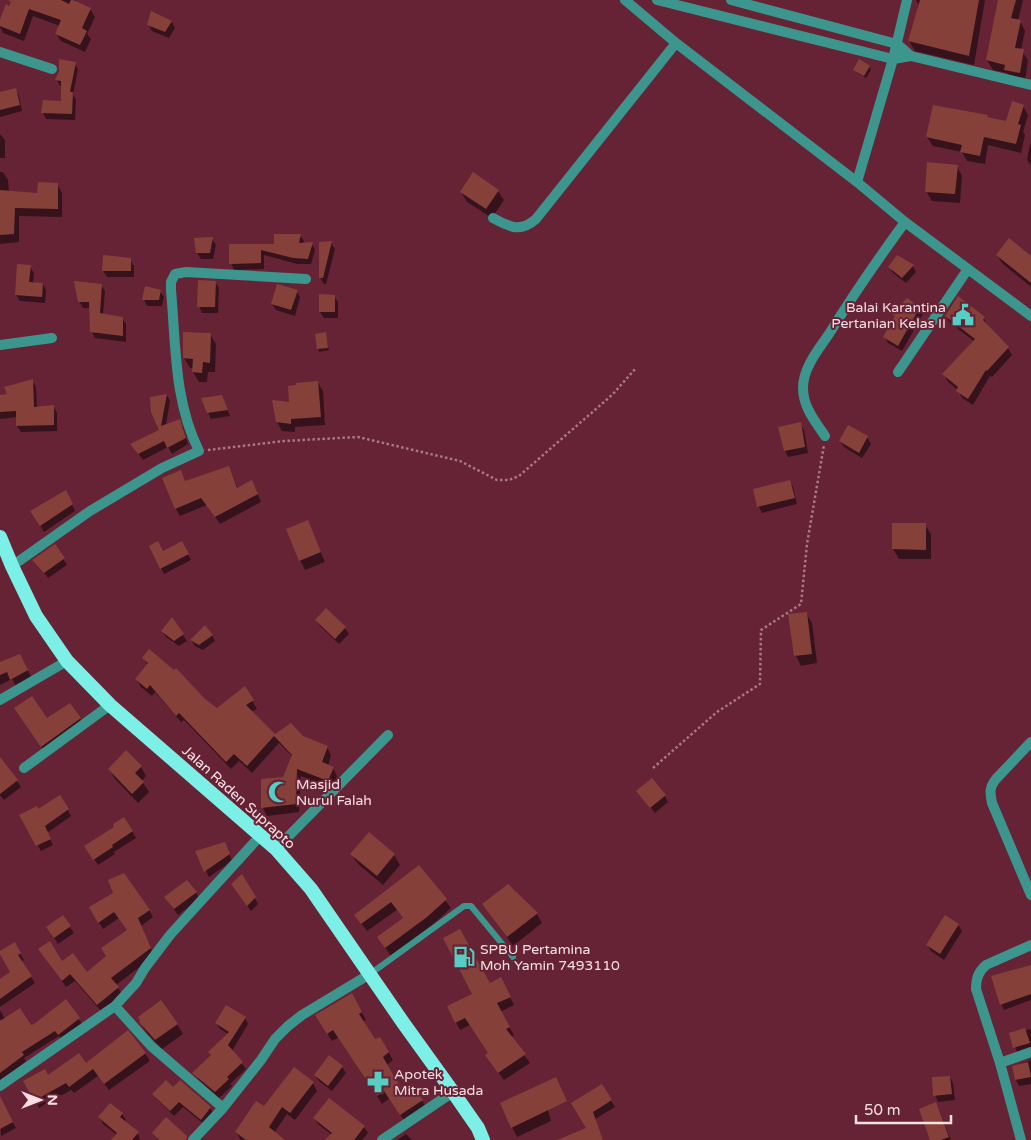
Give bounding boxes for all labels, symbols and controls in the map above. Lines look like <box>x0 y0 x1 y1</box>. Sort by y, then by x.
place label: Balai Karantina Pertanian Kelas II <box>831 299 946 332</box>
public building icon: Balai Karantina Pertanian Kelas II <box>950 302 976 328</box>
street label: Jalan Raden Suprapto <box>179 742 299 853</box>
place label: Masjid Nurul Falah <box>296 776 372 809</box>
mosque icon: Masjid Nurul Falah <box>266 779 292 805</box>
place label: SPBU Pertamina Moh Yamin 7493110 <box>480 941 620 974</box>
fuel station icon: SPBU Pertamina Moh Yamin 7493110 <box>451 944 477 970</box>
place label: Apotek Mitra Husada <box>394 1066 483 1099</box>
pharmacy icon: Apotek Mitra Husada <box>365 1069 391 1095</box>
north arrow <box>15 1075 65 1125</box>
scale bar <box>856 1092 951 1124</box>
text: N <box>44 1094 61 1106</box>
text: 50 m <box>864 1101 901 1119</box>

